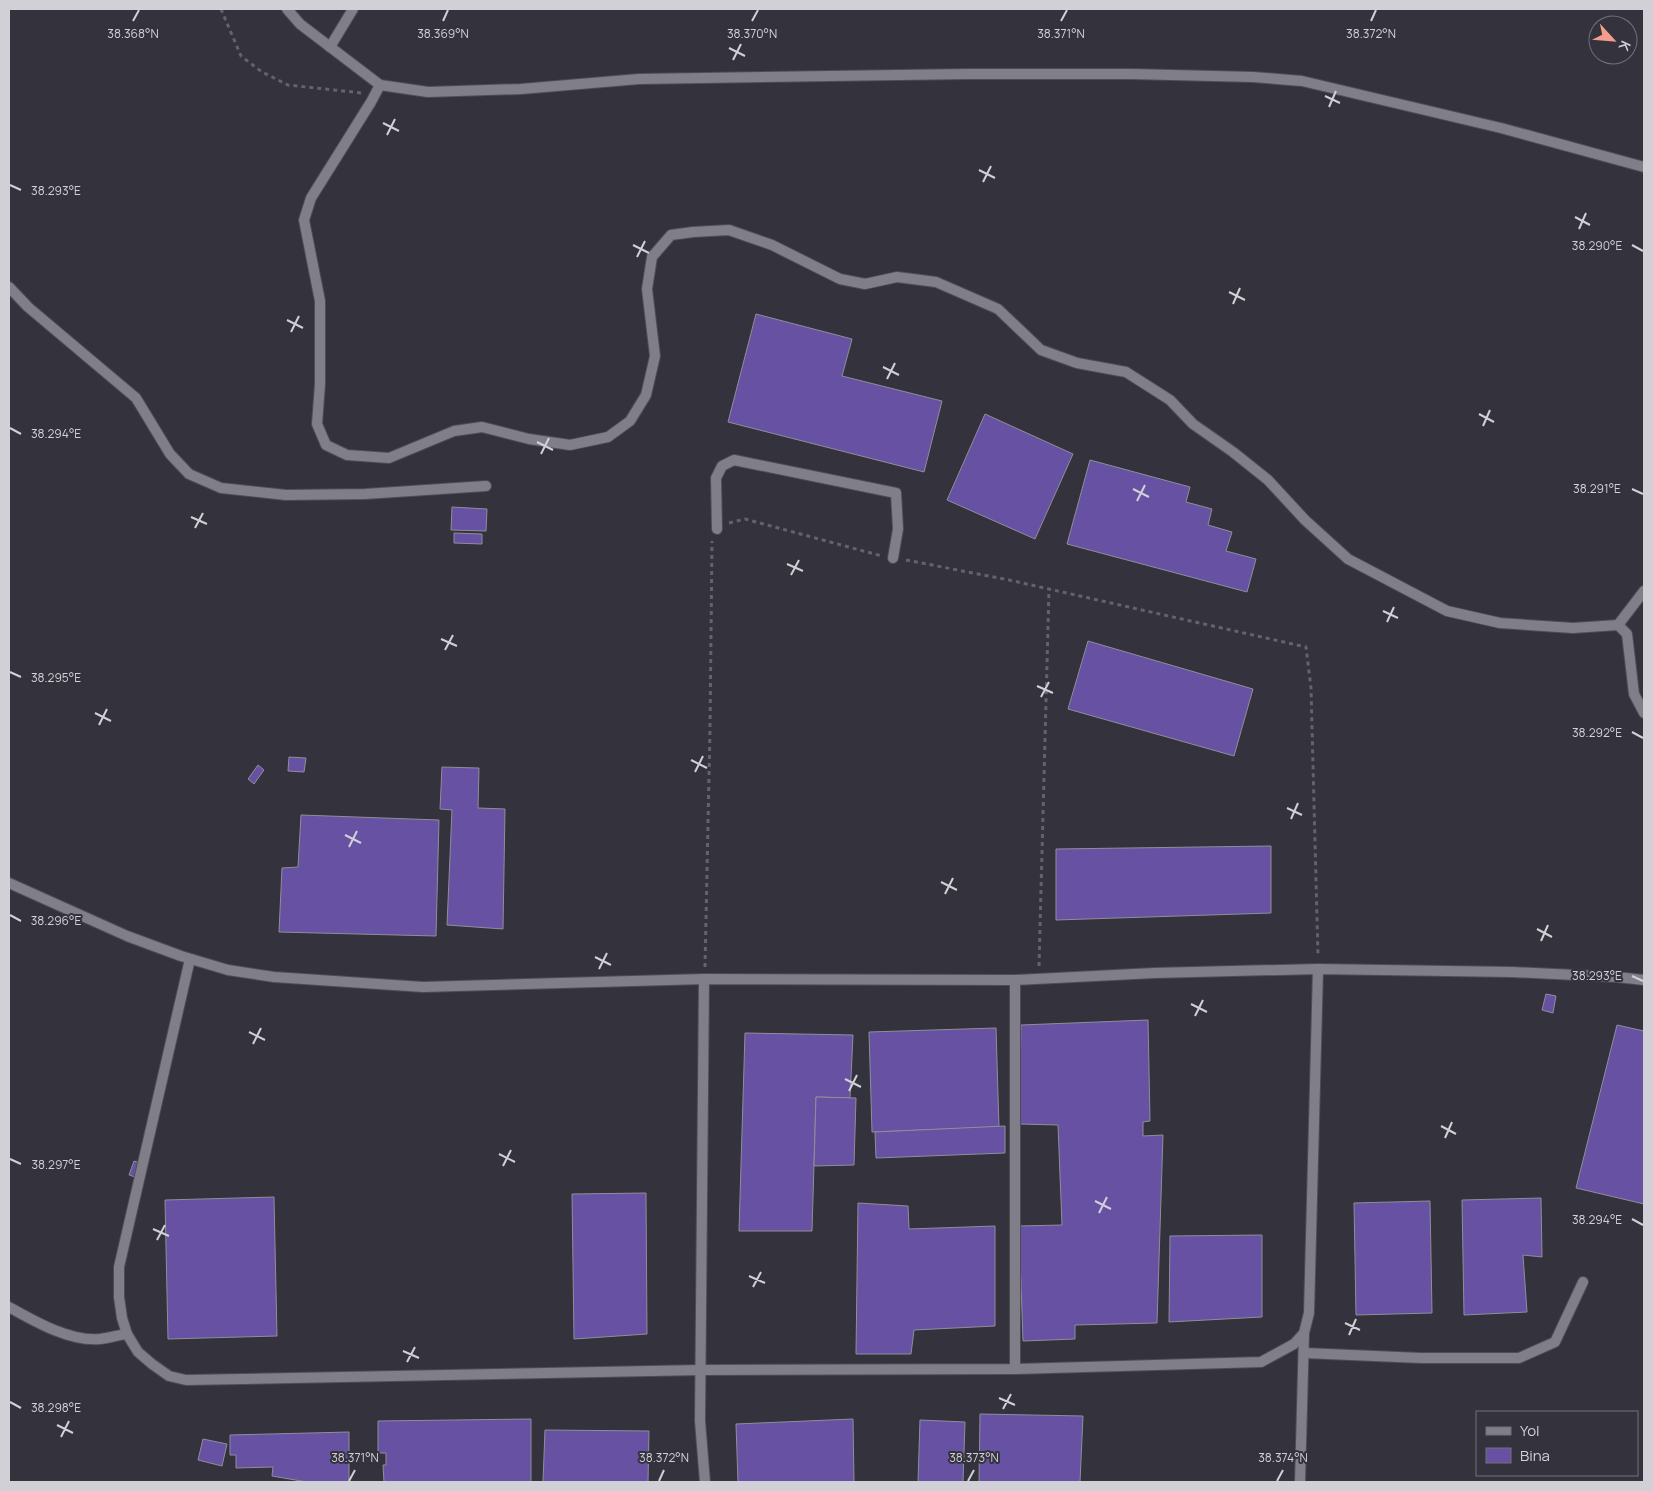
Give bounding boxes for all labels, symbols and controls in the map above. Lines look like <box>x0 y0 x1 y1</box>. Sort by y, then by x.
north arrow <box>1588 15 1638 65</box>
text: 38.368°N <box>107 25 159 42</box>
text: 38.369°N <box>417 25 469 42</box>
text: 38.370°N <box>727 25 777 42</box>
text: 38.371°N <box>1037 25 1085 42</box>
text: 38.372°N <box>1346 25 1396 42</box>
text: K <box>1614 38 1636 55</box>
text: 38.293°E <box>31 182 81 199</box>
text: 38.290°E <box>1572 237 1622 254</box>
text: 38.294°E <box>31 425 81 442</box>
text: 38.291°E <box>1573 480 1621 497</box>
text: 38.295°E <box>31 669 81 686</box>
text: 38.292°E <box>1572 724 1622 741</box>
text: 38.296°E <box>31 912 81 929</box>
text: 38.293°E <box>1572 967 1622 984</box>
text: 38.297°E <box>31 1156 81 1173</box>
text: 38.294°E <box>1572 1211 1622 1228</box>
text: 38.298°E <box>31 1399 81 1416</box>
legend <box>1476 1411 1638 1476</box>
text: Yol <box>1520 1420 1540 1441</box>
text: Bina <box>1520 1445 1550 1466</box>
text: 38.371°N <box>331 1449 379 1466</box>
text: 38.372°N <box>639 1449 689 1466</box>
text: 38.373°N <box>949 1449 999 1466</box>
text: 38.374°N <box>1258 1449 1308 1466</box>

